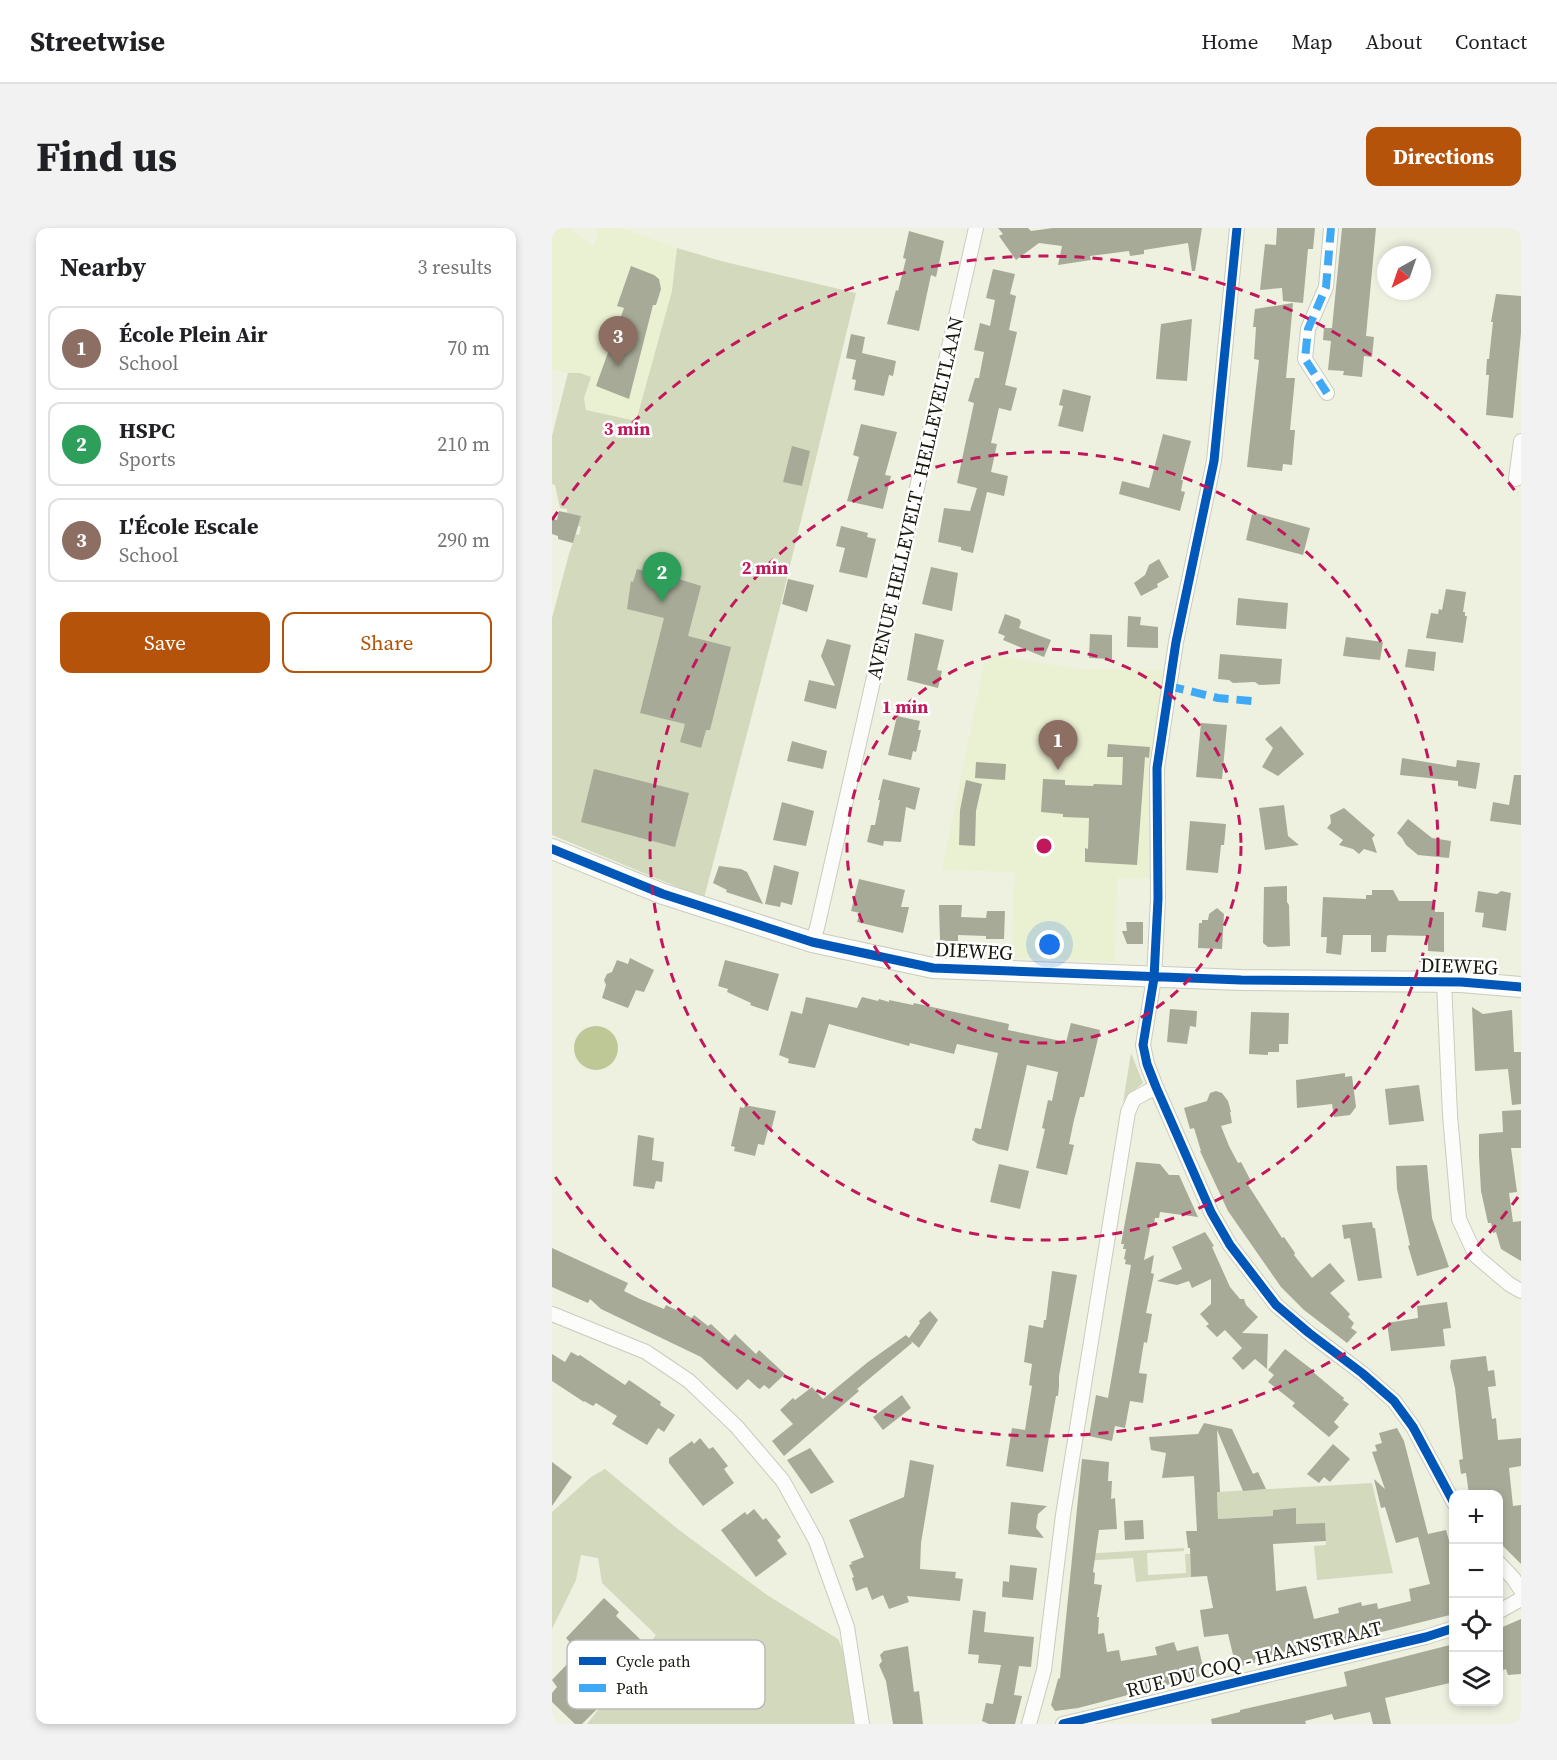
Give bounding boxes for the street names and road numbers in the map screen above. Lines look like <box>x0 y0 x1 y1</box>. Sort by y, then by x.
street label: AVENUE HELLEVELT - HELLEVELTLAAN <box>860 314 970 682</box>
street label: DIEWEG <box>934 935 1014 967</box>
street label: DIEWEG <box>1420 951 1499 981</box>
street label: RUE DU COQ - HAANSTRAAT <box>1123 1614 1385 1704</box>

